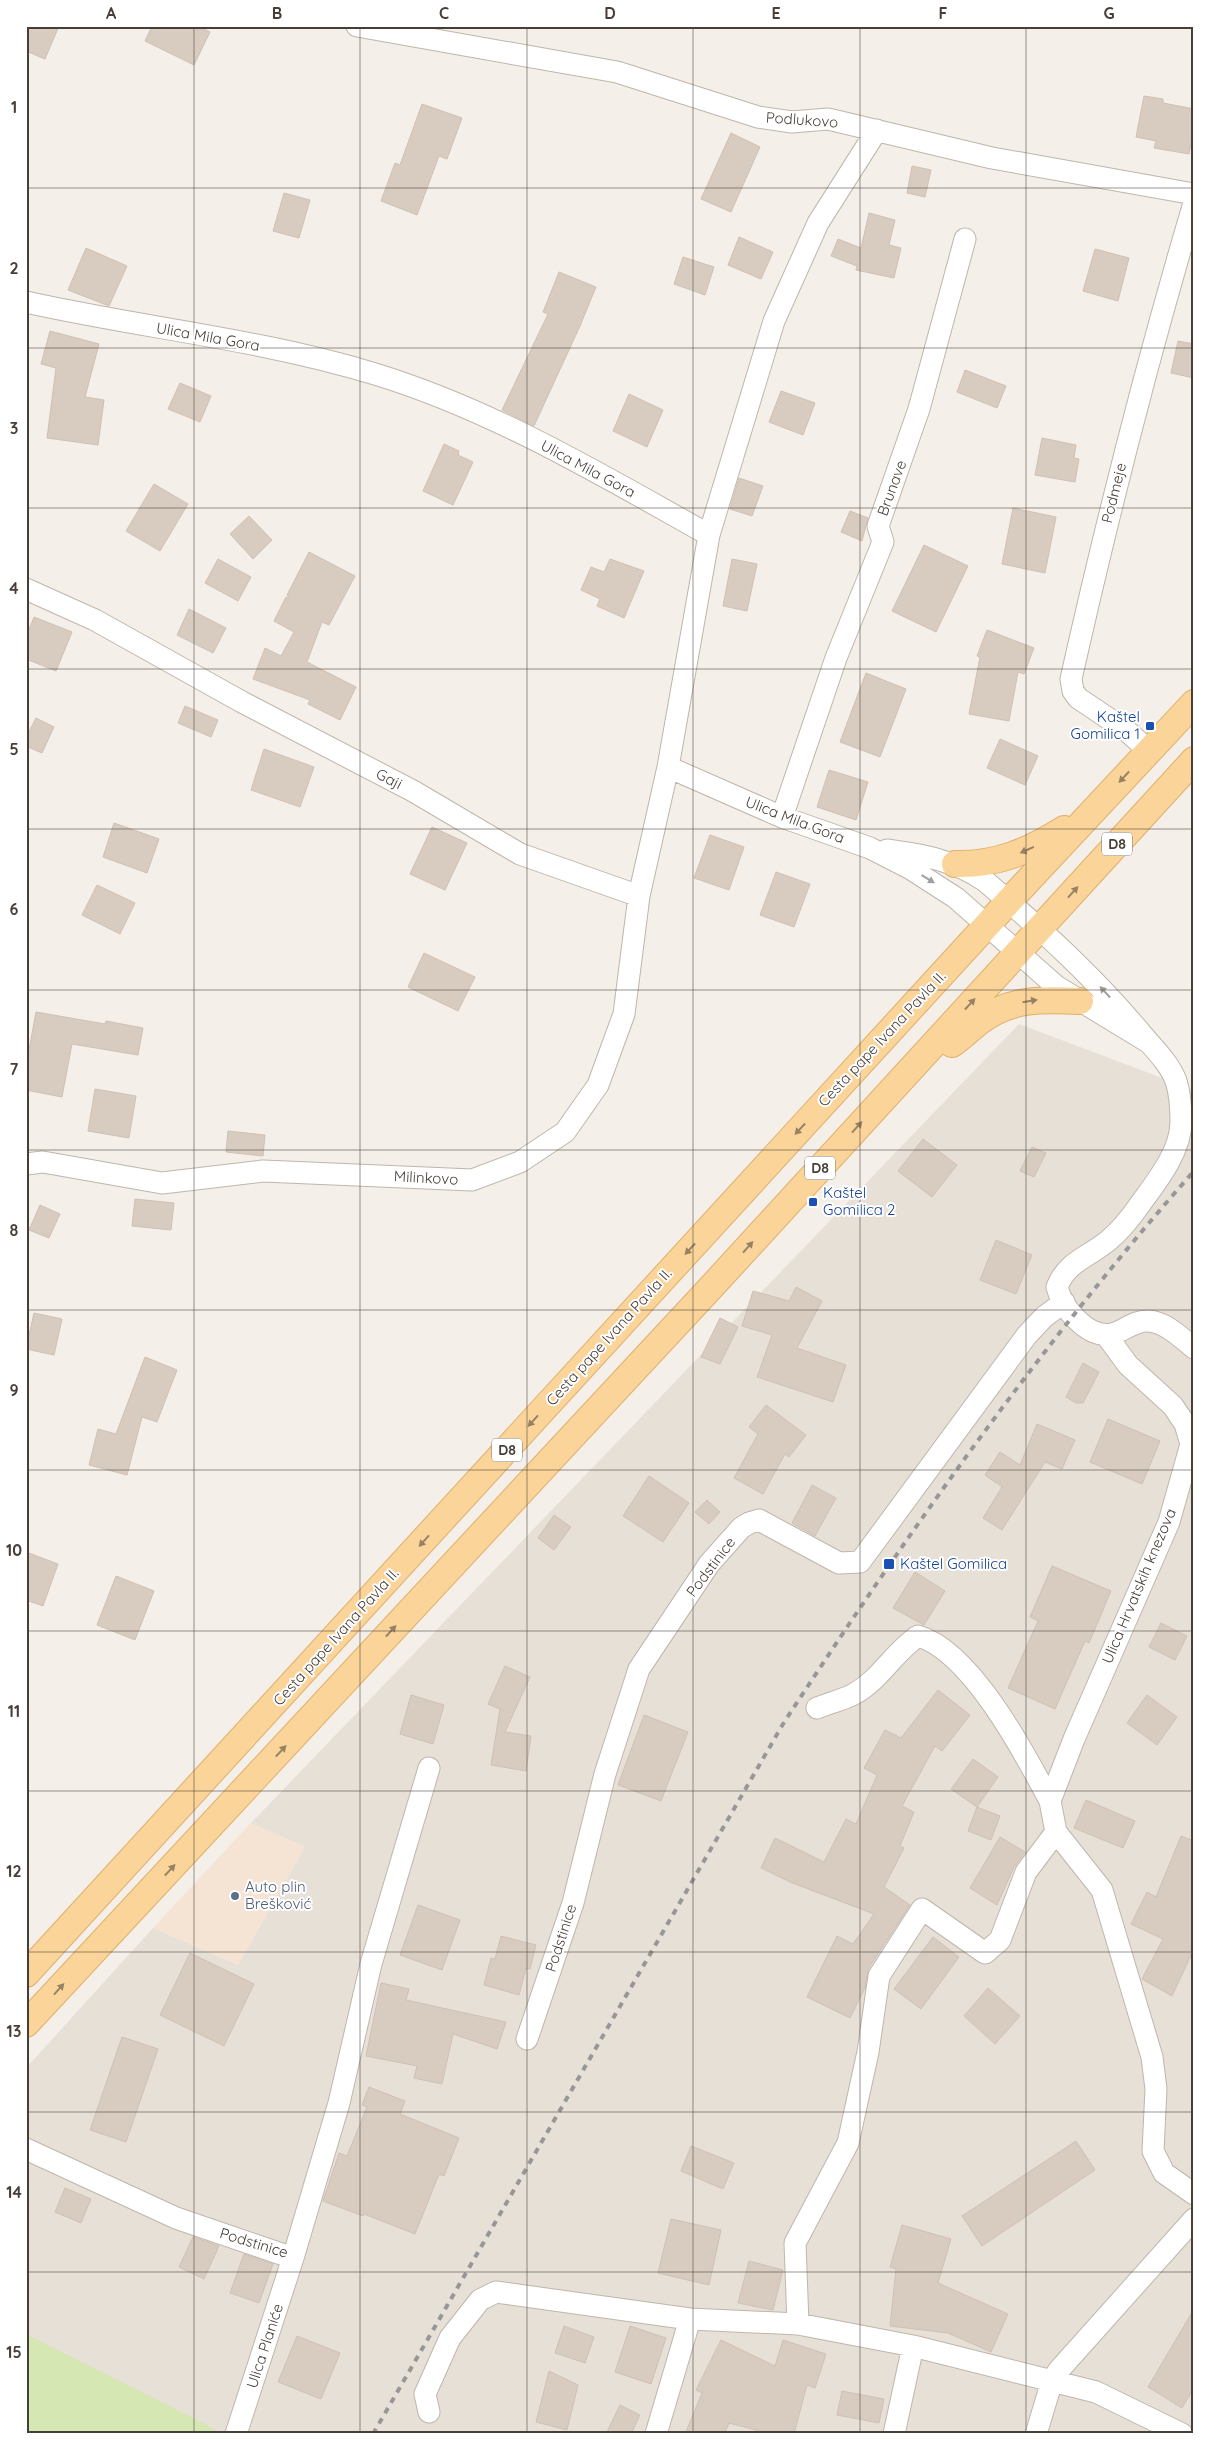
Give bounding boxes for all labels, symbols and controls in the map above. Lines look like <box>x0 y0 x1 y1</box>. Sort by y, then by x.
text: A <box>106 3 117 23</box>
text: B <box>272 3 282 23</box>
text: C <box>439 3 449 23</box>
text: D <box>604 3 616 23</box>
text: E <box>771 3 781 23</box>
text: F <box>939 3 948 23</box>
text: G <box>1103 3 1115 23</box>
text: 1 <box>11 97 17 117</box>
street label: Podlukovo <box>765 107 839 132</box>
text: 2 <box>9 258 19 278</box>
street label: Ulica Mila Gora <box>155 318 261 355</box>
text: 3 <box>10 418 18 438</box>
street label: Ulica Mila Gora <box>538 436 639 502</box>
street label: Brunave <box>873 457 910 518</box>
street label: Podmeje <box>1097 461 1130 525</box>
text: 4 <box>9 578 19 598</box>
place label: Kaštel Gomilica 1 <box>1070 707 1140 743</box>
marker: Kaštel Gomilica 1 <box>1144 720 1156 732</box>
text: 5 <box>9 739 19 759</box>
street label: Gaji <box>373 764 406 793</box>
one-way arrow <box>1118 770 1130 782</box>
street label: Ulica Mila Gora <box>743 792 847 847</box>
road number: D8 <box>1102 832 1132 856</box>
one-way arrow <box>1020 846 1034 854</box>
one-way arrow <box>922 875 935 884</box>
one-way arrow <box>1067 887 1079 899</box>
text: 6 <box>10 899 19 919</box>
street label: Cesta pape Ivana Pavla II. <box>814 967 949 1110</box>
one-way arrow <box>1099 986 1111 998</box>
one-way arrow <box>1022 997 1038 1005</box>
one-way arrow <box>964 999 976 1011</box>
text: 7 <box>10 1059 19 1079</box>
one-way arrow <box>794 1122 806 1134</box>
one-way arrow <box>851 1122 863 1134</box>
road number: D8 <box>805 1156 835 1180</box>
street label: Milinkovo <box>393 1166 459 1189</box>
place label: Kaštel Gomilica 2 <box>823 1183 895 1219</box>
marker: Kaštel Gomilica 2 <box>807 1196 819 1208</box>
text: 8 <box>10 1220 19 1240</box>
one-way arrow <box>684 1242 696 1254</box>
one-way arrow <box>742 1242 754 1254</box>
street label: Cesta pape Ivana Pavla II. <box>542 1264 675 1409</box>
text: 9 <box>9 1380 19 1400</box>
one-way arrow <box>527 1414 539 1426</box>
road number: D8 <box>492 1438 522 1462</box>
street label: Ulica Hrvatskih knezova <box>1097 1505 1180 1666</box>
street label: Podstinice <box>682 1533 739 1601</box>
one-way arrow <box>418 1534 430 1546</box>
text: 10 <box>6 1540 22 1560</box>
place label: Kaštel Gomilica <box>900 1554 1007 1573</box>
marker: Kaštel Gomilica <box>882 1557 896 1571</box>
street label: Cesta pape Ivana Pavla II. <box>269 1564 402 1709</box>
one-way arrow <box>385 1626 397 1638</box>
text: 11 <box>8 1701 20 1721</box>
one-way arrow <box>275 1745 287 1757</box>
text: 12 <box>6 1861 22 1881</box>
one-way arrow <box>164 1864 176 1876</box>
place label: Auto plin Brešković <box>245 1877 312 1913</box>
marker: Auto plin Brešković <box>229 1890 241 1902</box>
street label: Podstinice <box>541 1901 580 1974</box>
one-way arrow <box>53 1983 65 1995</box>
text: 13 <box>7 2021 21 2041</box>
text: 14 <box>6 2182 22 2202</box>
street label: Podstinice <box>218 2223 291 2262</box>
street label: Ulica Planiće <box>242 2301 287 2391</box>
text: 15 <box>6 2342 22 2362</box>

